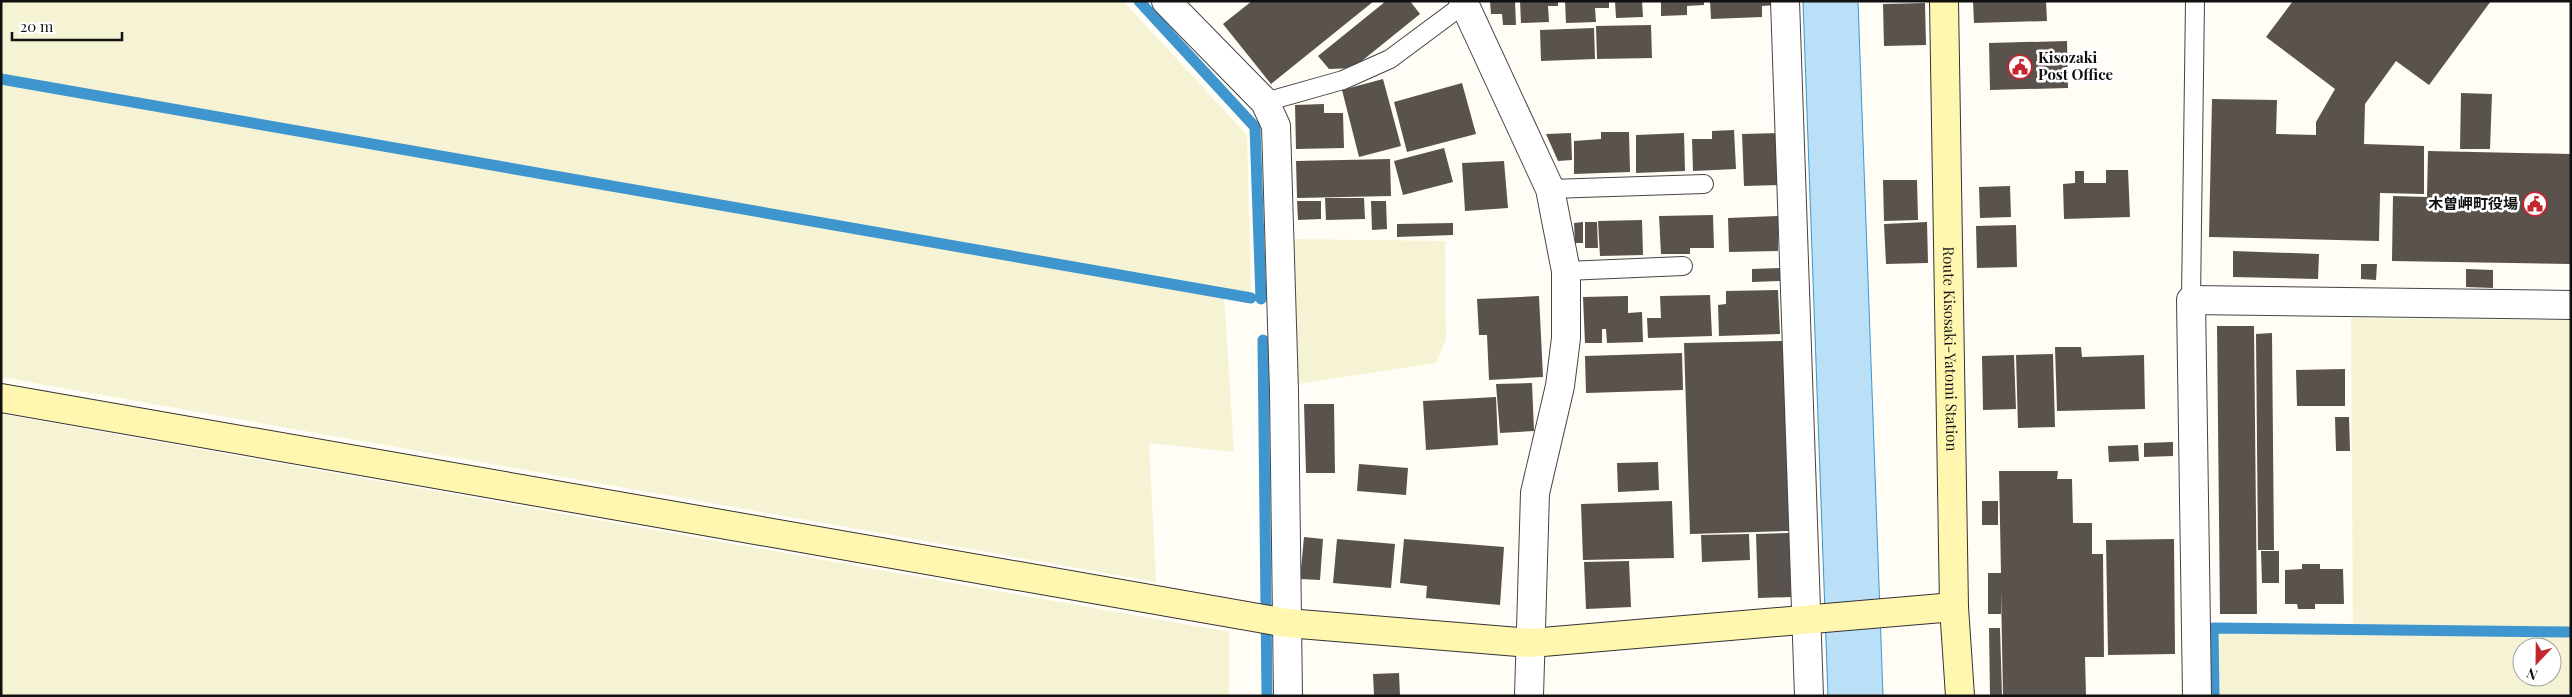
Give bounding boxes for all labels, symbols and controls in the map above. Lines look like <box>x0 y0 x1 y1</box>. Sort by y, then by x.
scale bar <box>12 10 122 42</box>
text: 20 m <box>20 16 54 36</box>
place label: Kisozaki Post Office <box>2038 47 2114 84</box>
public building icon: Kisozaki Post Office <box>2007 54 2033 80</box>
public building icon: 木曽岬町役場 <box>2522 191 2548 217</box>
place label: 木曽岬町役場 <box>2428 193 2518 213</box>
street label: Route Kisosaki-Yatomi Station <box>1939 246 1962 452</box>
north arrow <box>2512 637 2562 687</box>
text: N <box>2524 664 2540 685</box>

